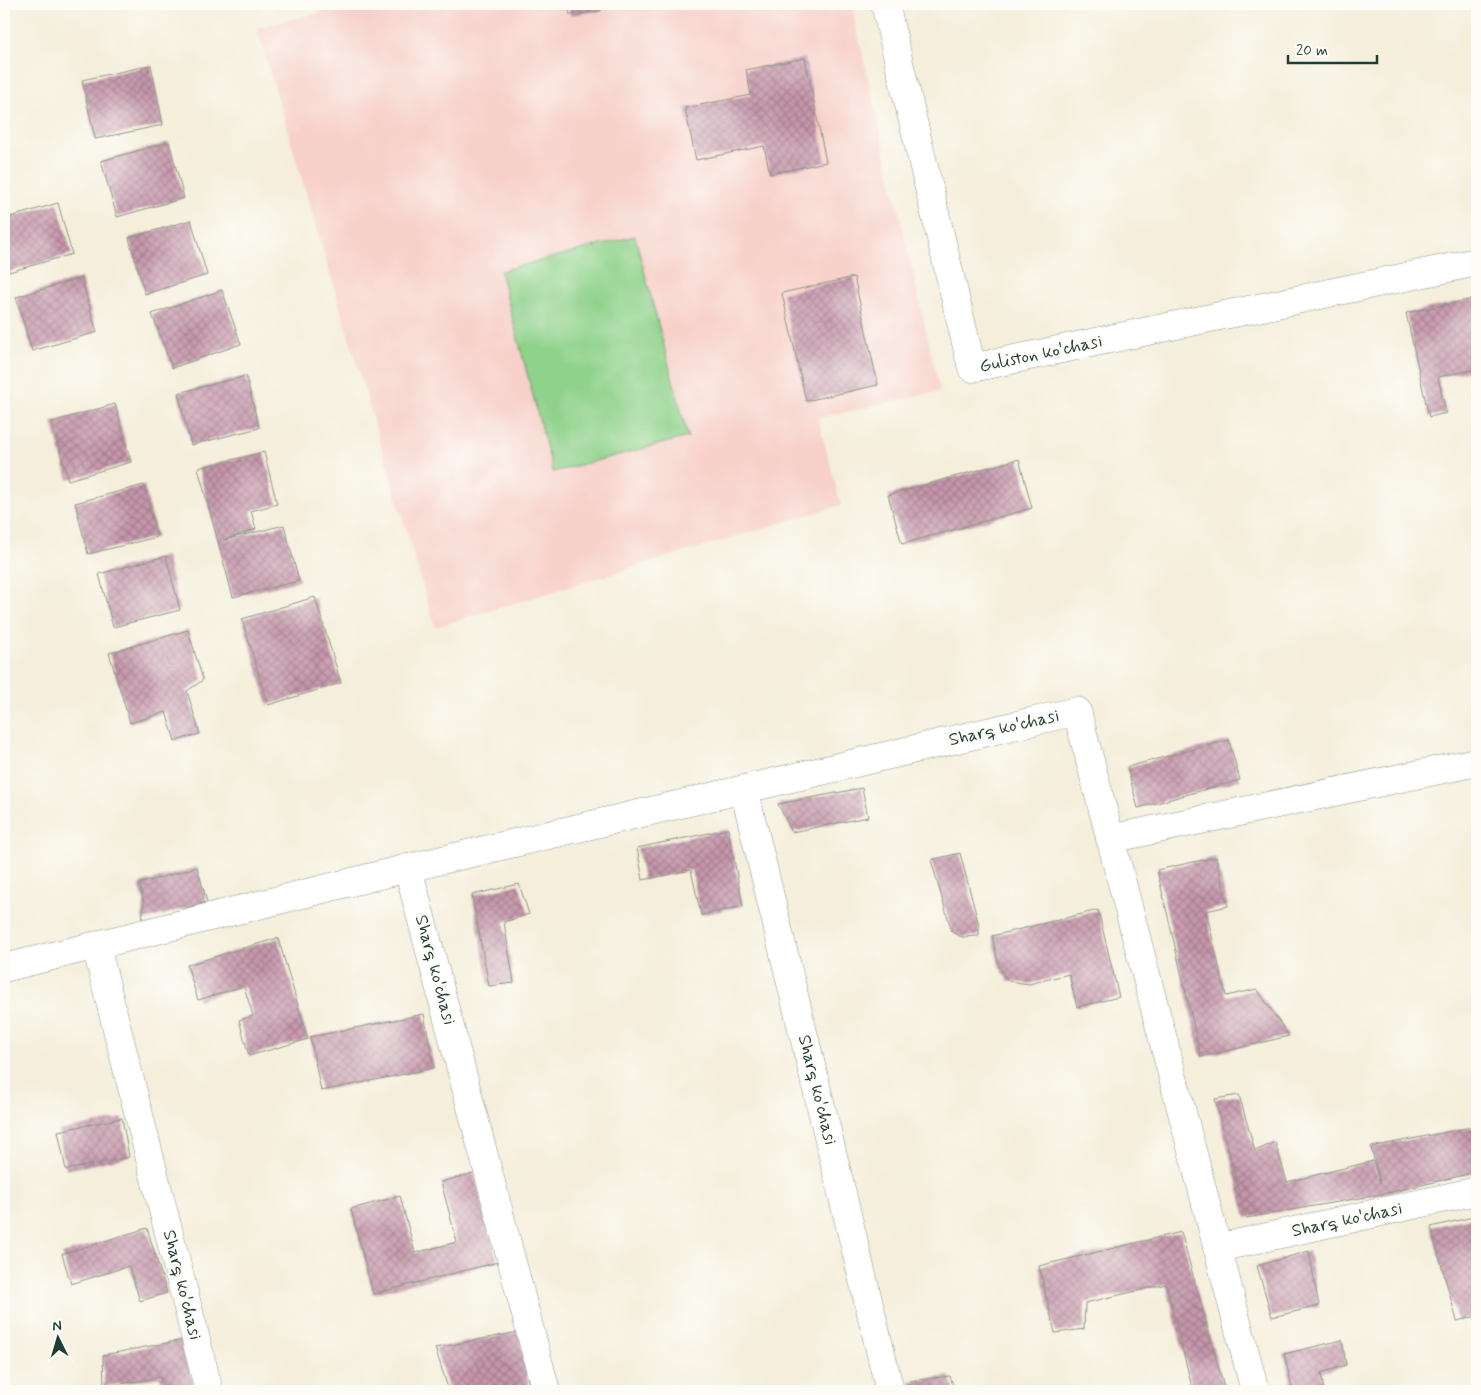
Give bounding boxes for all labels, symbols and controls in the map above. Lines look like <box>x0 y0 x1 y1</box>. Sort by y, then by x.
scale bar <box>1288 32 1377 64</box>
text: 20 m <box>1296 41 1328 61</box>
street label: Guliston ko'chasi <box>977 329 1105 379</box>
street label: Sharq ko'chasi <box>946 704 1062 752</box>
street label: Sharq ko'chasi <box>409 912 461 1028</box>
street label: Sharq ko'chasi <box>792 1032 842 1148</box>
street label: Sharq ko'chasi <box>1289 1197 1405 1243</box>
street label: Sharq ko'chasi <box>157 1227 207 1343</box>
north arrow <box>32 1312 82 1362</box>
text: N <box>52 1317 62 1335</box>

